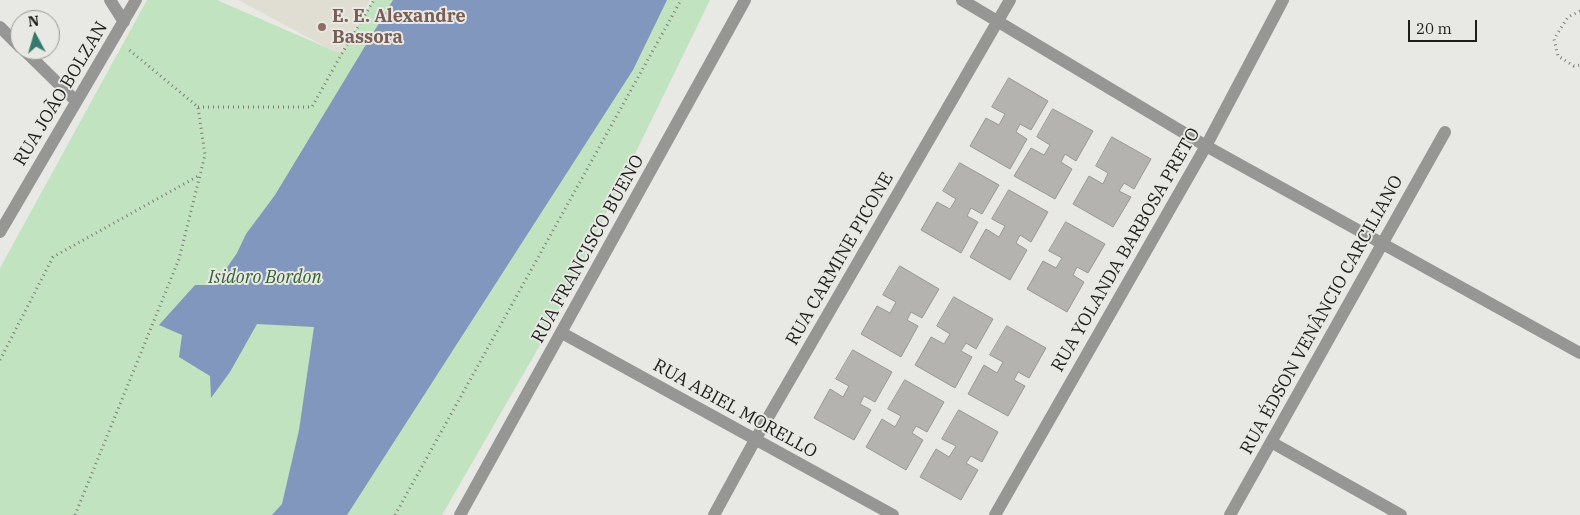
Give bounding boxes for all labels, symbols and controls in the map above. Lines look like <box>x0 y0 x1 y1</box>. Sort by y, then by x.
place label: E. E. Alexandre Bassora <box>332 6 466 48</box>
north arrow <box>10 10 60 60</box>
scale bar <box>1410 10 1479 42</box>
street label: RUA JOÃO BOLZAN <box>9 18 113 170</box>
text: 20 m <box>1416 19 1452 38</box>
marker: E. E. Alexandre Bassora <box>316 21 328 33</box>
street label: RUA YOLANDA BARBOSA PRETO <box>1047 124 1205 376</box>
street label: RUA FRANCISCO BUENO <box>527 151 649 347</box>
street label: RUA CARMINE PICONE <box>782 169 898 349</box>
street label: RUA ÉDSON VENÂNCIO CARCILIANO <box>1236 172 1408 458</box>
park label: Isidoro Bordon <box>208 267 322 289</box>
street label: RUA ABIEL MORELLO <box>649 355 821 463</box>

